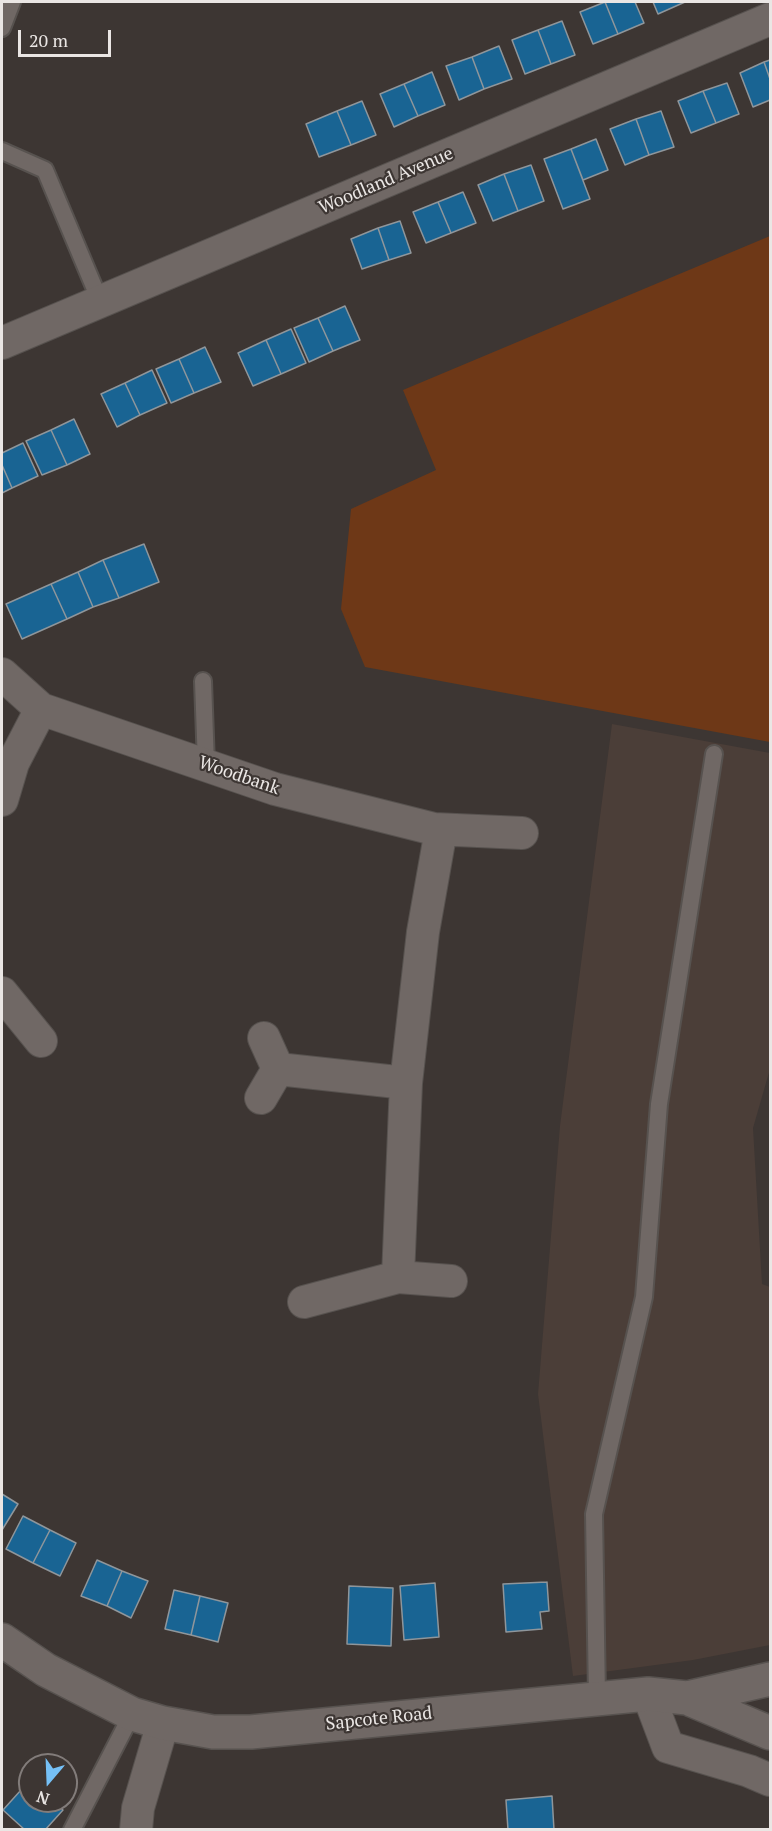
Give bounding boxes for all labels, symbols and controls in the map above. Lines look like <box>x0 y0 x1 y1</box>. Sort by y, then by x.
scale bar <box>21 18 114 56</box>
text: 20 m <box>29 28 68 52</box>
street label: Woodland Avenue <box>315 143 457 219</box>
street label: Woodbank <box>196 752 282 800</box>
street label: Sapcote Road <box>325 1703 433 1735</box>
north arrow <box>18 1753 78 1813</box>
text: N <box>33 1786 52 1811</box>

